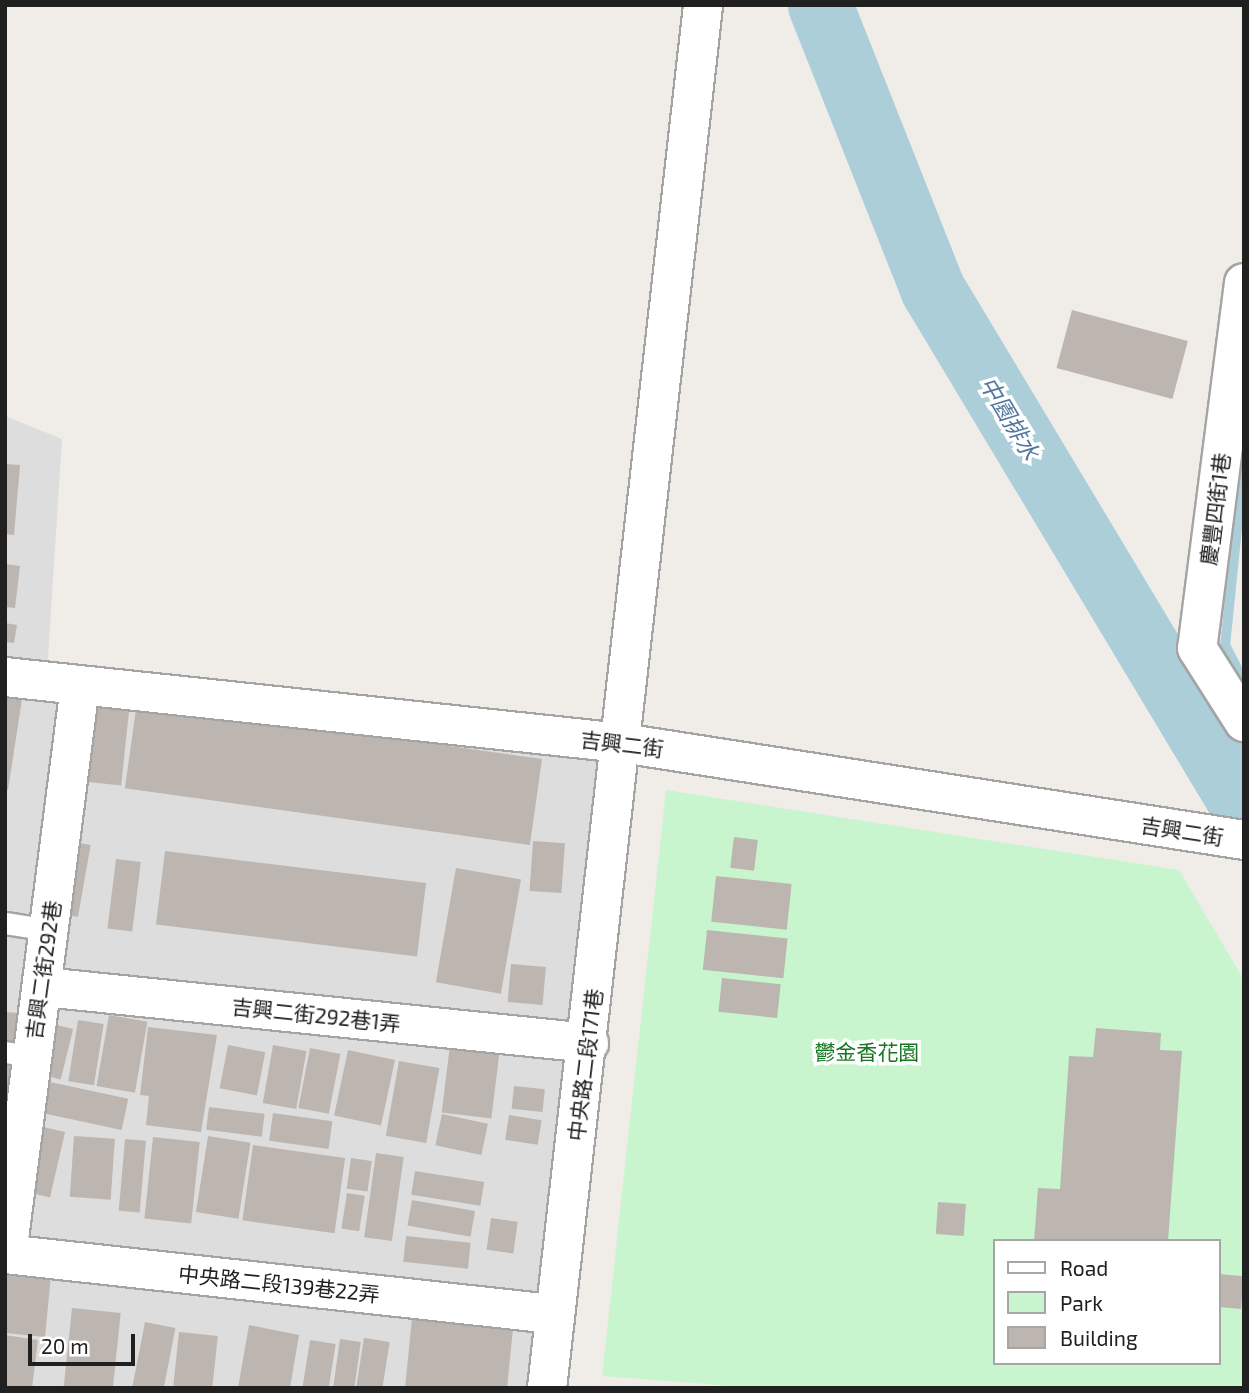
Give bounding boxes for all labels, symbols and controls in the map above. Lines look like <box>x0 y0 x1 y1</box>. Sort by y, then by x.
water label: 中園排水 <box>974 371 1046 465</box>
street label: 慶豐四街1巷 <box>1196 451 1234 567</box>
street label: 吉興二街 <box>579 726 665 762</box>
street label: 吉興二街 <box>1139 812 1225 850</box>
street label: 吉興二街292巷 <box>21 899 65 1041</box>
street label: 中央路二段171巷 <box>563 987 607 1143</box>
street label: 吉興二街292巷1弄 <box>230 994 402 1036</box>
park label: 鬱金香花園 <box>815 1039 919 1065</box>
legend <box>993 1239 1221 1365</box>
text: Road <box>1060 1255 1108 1280</box>
street label: 中央路二段139巷22弄 <box>177 1261 381 1307</box>
text: Park <box>1060 1290 1103 1315</box>
scale bar <box>32 1320 138 1364</box>
text: Building <box>1060 1325 1138 1350</box>
text: 20 m <box>41 1333 89 1358</box>

